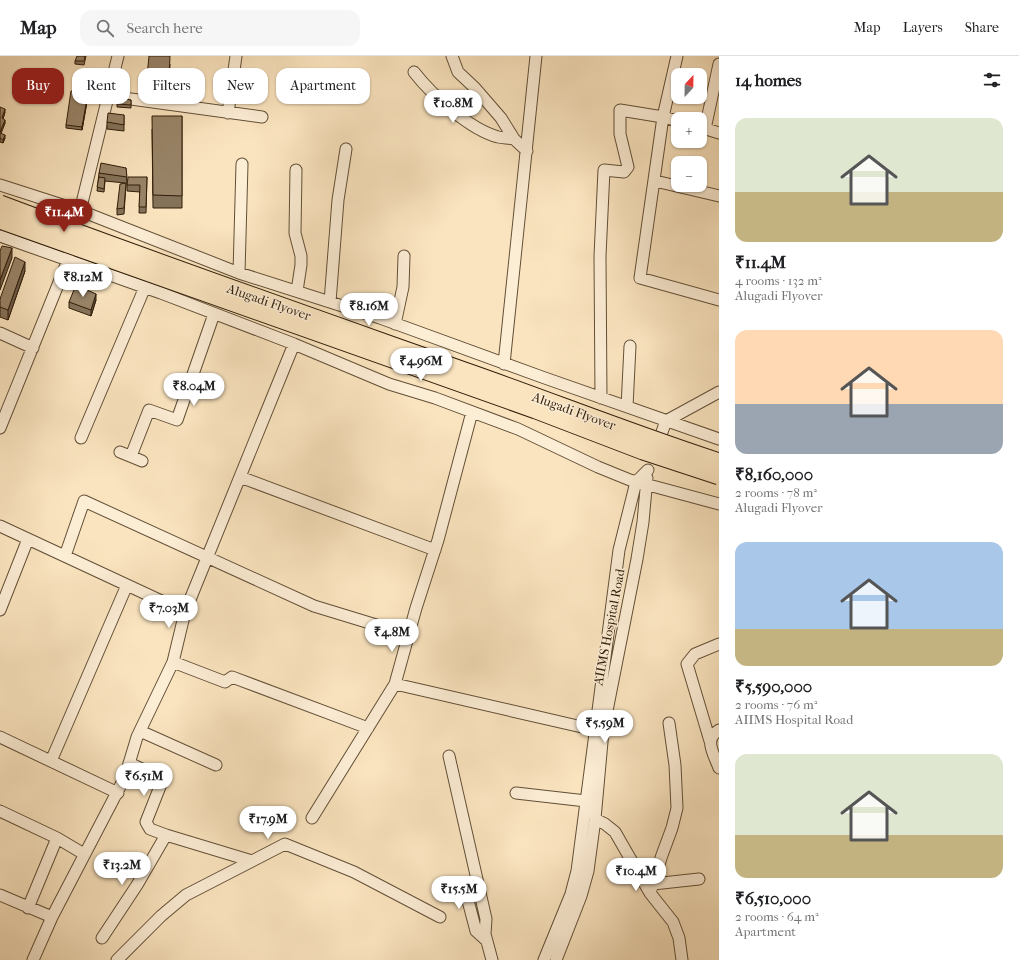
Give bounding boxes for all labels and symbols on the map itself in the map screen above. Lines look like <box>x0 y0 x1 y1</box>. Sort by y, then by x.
north arrow <box>671 68 707 104</box>
pin: ₹10.8M <box>420 90 486 124</box>
pin: ₹11.4M <box>31 199 97 233</box>
pin: ₹8.12M <box>50 264 116 298</box>
street label: Alugadi Flyover <box>224 280 313 324</box>
pin: ₹8.16M <box>336 293 402 327</box>
pin: ₹4.96M <box>388 348 454 382</box>
pin: ₹8.04M <box>161 373 227 407</box>
street label: Alugadi Flyover <box>529 389 618 433</box>
street label: AIIMS Hospital Road <box>590 567 628 687</box>
pin: ₹7.03M <box>136 595 202 629</box>
pin: ₹4.8M <box>364 619 420 653</box>
pin: ₹5.59M <box>572 710 638 744</box>
pin: ₹6.51M <box>111 763 177 797</box>
pin: ₹17.9M <box>235 806 301 840</box>
pin: ₹13.2M <box>89 852 155 886</box>
pin: ₹10.4M <box>603 858 669 892</box>
pin: ₹15.5M <box>426 876 492 910</box>

